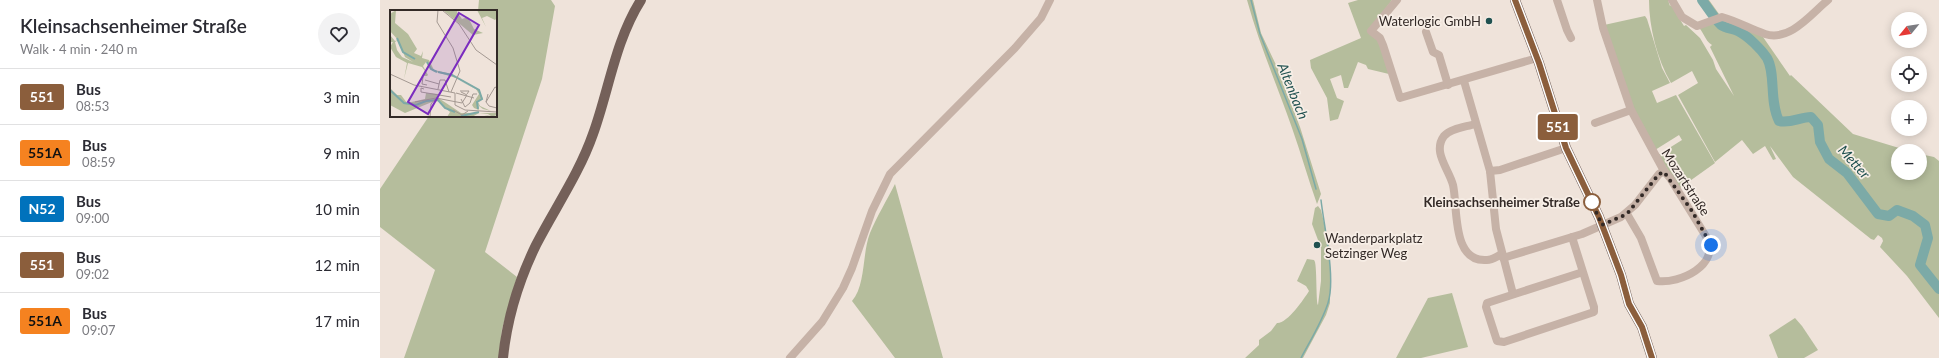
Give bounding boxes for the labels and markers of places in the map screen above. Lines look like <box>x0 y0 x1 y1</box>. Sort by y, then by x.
place label: Waterlogic GmbH <box>1379 13 1481 29</box>
marker: Waterlogic GmbH <box>1484 16 1494 26</box>
marker: Kleinsachsenheimer Straße <box>1583 193 1601 211</box>
place label: Kleinsachsenheimer Straße <box>1423 194 1580 210</box>
place label: Wanderparkplatz Setzinger Weg <box>1325 230 1423 261</box>
marker: Wanderparkplatz Setzinger Weg <box>1312 240 1322 250</box>

